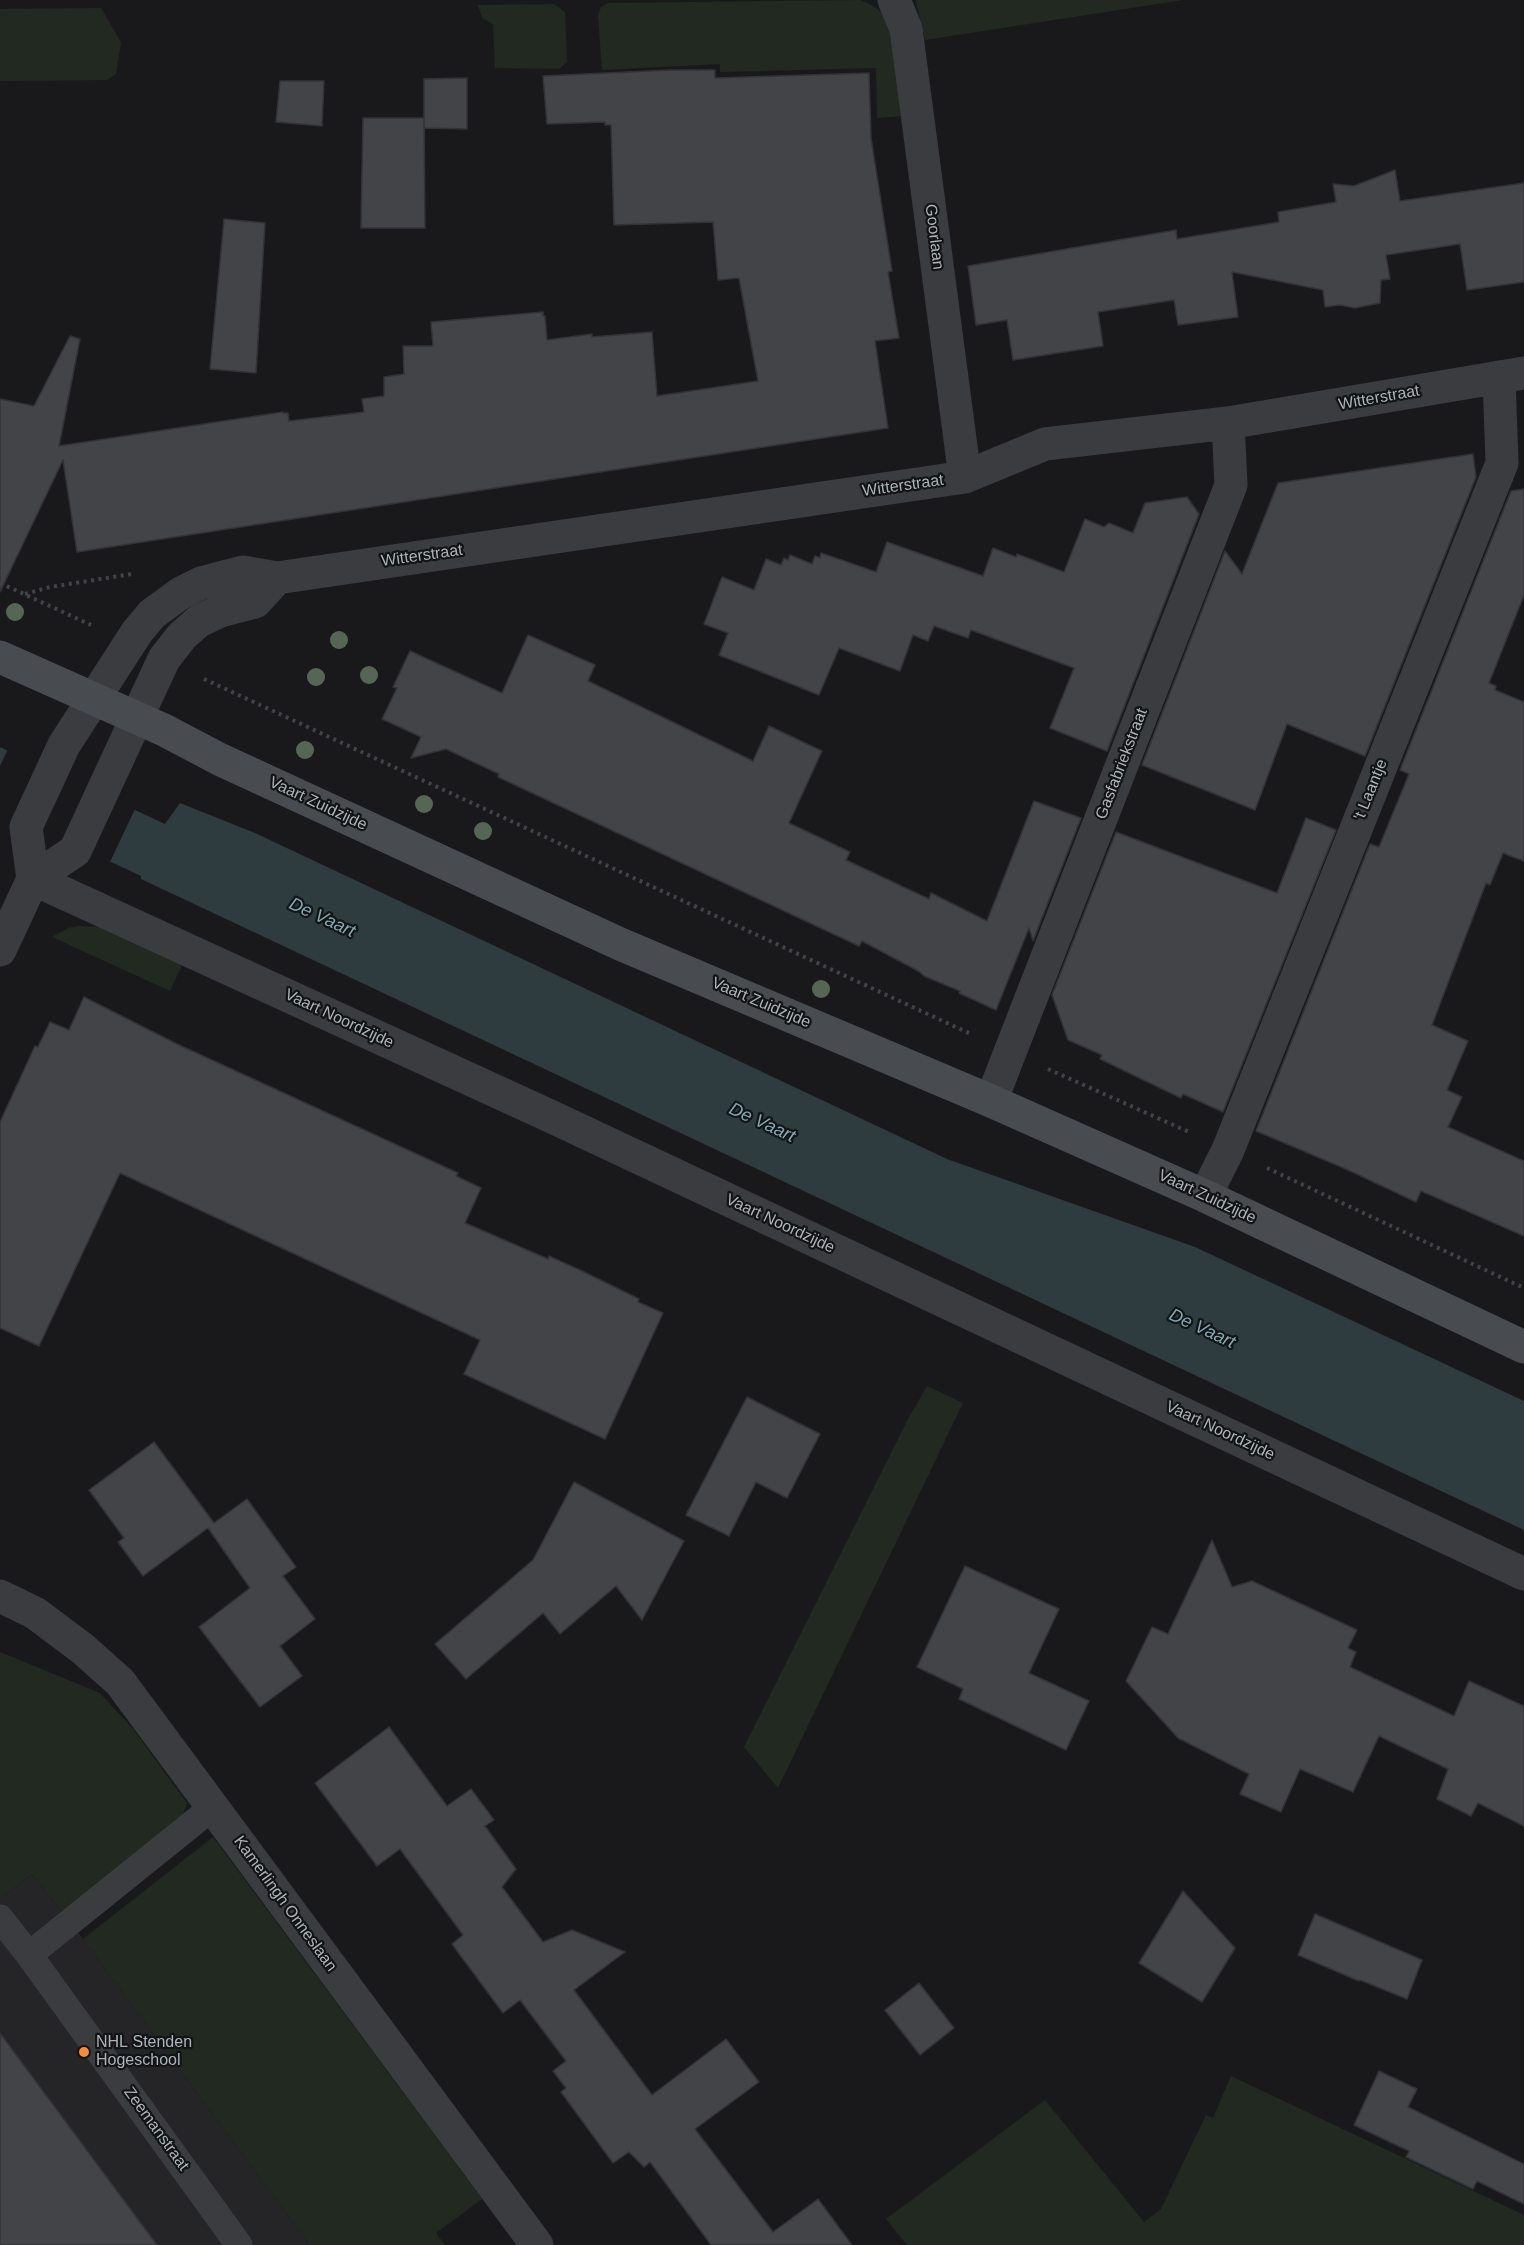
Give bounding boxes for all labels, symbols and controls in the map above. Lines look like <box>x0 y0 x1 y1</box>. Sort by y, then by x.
street label: Goorlaan <box>920 203 948 271</box>
street label: Witterstraat <box>1337 381 1421 415</box>
street label: Witterstraat <box>861 471 945 501</box>
street label: Witterstraat <box>380 541 464 571</box>
street label: Gasfabriekstraat <box>1092 706 1152 822</box>
street label: 't Laantje <box>1350 757 1392 823</box>
street label: Vaart Zuidzijde <box>266 773 370 835</box>
water label: De Vaart <box>286 893 358 943</box>
street label: Vaart Zuidzijde <box>709 974 813 1032</box>
street label: Vaart Noordzijde <box>281 985 397 1053</box>
water label: De Vaart <box>726 1098 798 1148</box>
street label: Vaart Zuidzijde <box>1155 1166 1259 1228</box>
street label: Vaart Noordzijde <box>722 1190 838 1258</box>
water label: De Vaart <box>1166 1304 1238 1354</box>
street label: Vaart Noordzijde <box>1162 1397 1278 1465</box>
street label: Kamerlingh Onneslaan <box>229 1833 341 1975</box>
place label: NHL Stenden Hogeschool <box>96 2033 192 2071</box>
marker: NHL Stenden Hogeschool <box>77 2045 91 2059</box>
street label: Zeemanstraat <box>119 2083 193 2175</box>

